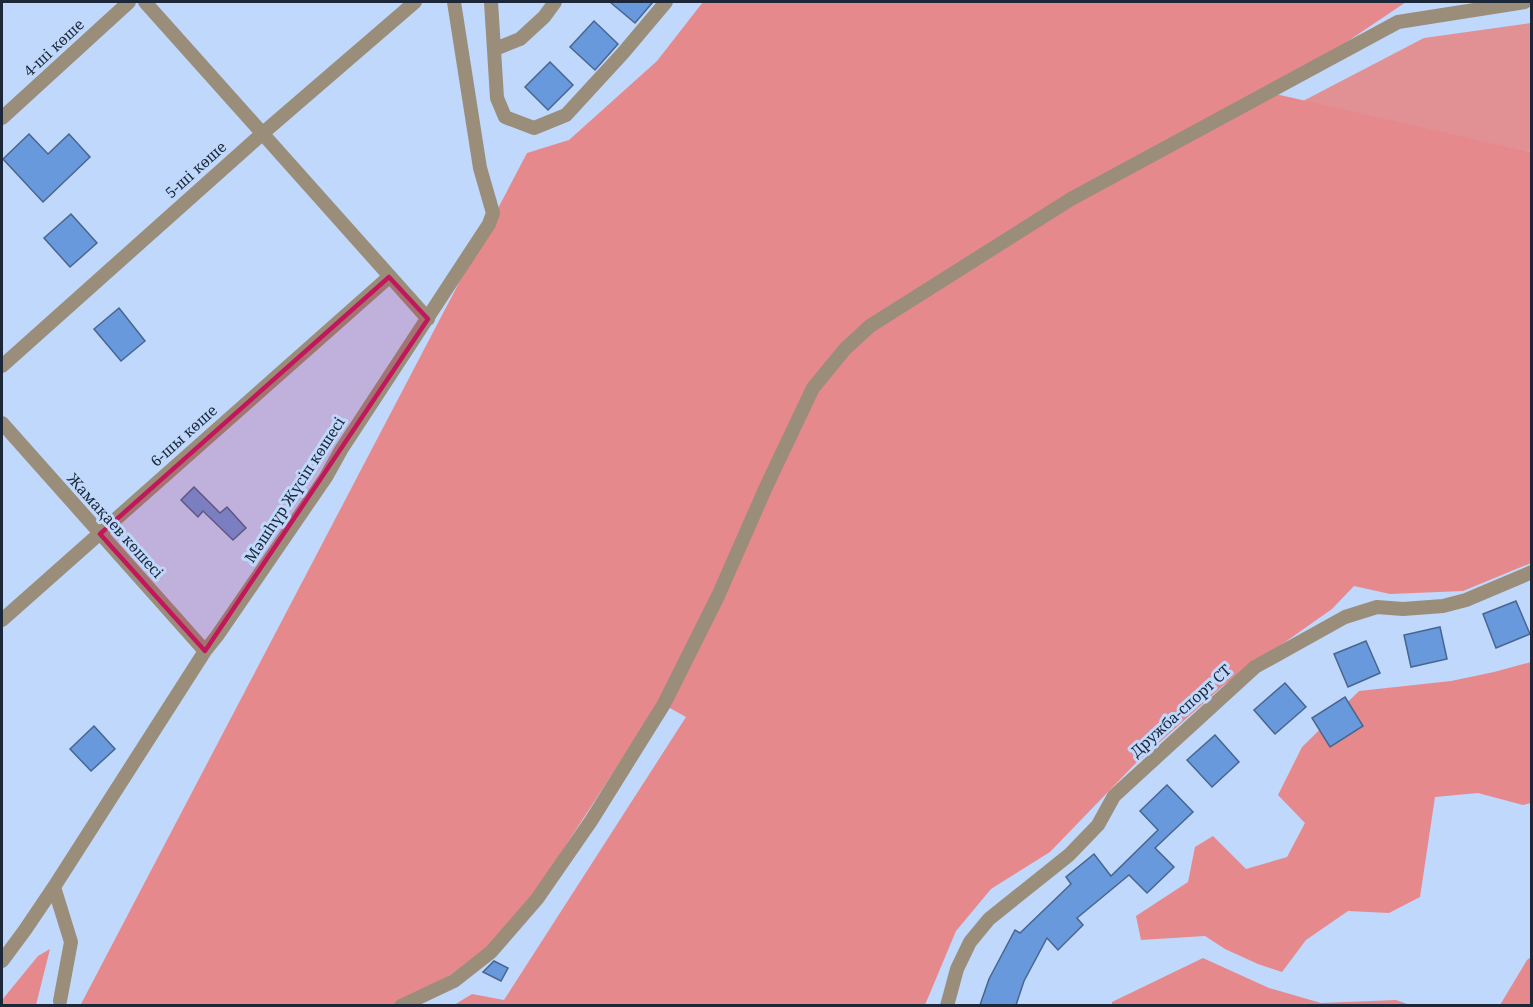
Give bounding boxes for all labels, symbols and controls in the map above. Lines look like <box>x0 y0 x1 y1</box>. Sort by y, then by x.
street label: 4-ші көше <box>19 14 88 80</box>
street label: 5-ші көше <box>160 136 230 202</box>
street label: 6-шы көше <box>146 400 221 470</box>
street label: Мәшhүр Жүсіп көшесі <box>239 413 349 566</box>
street label: Жамақаев көшесі <box>63 468 168 582</box>
street label: Дружба-спорт СТ <box>1126 660 1235 761</box>

